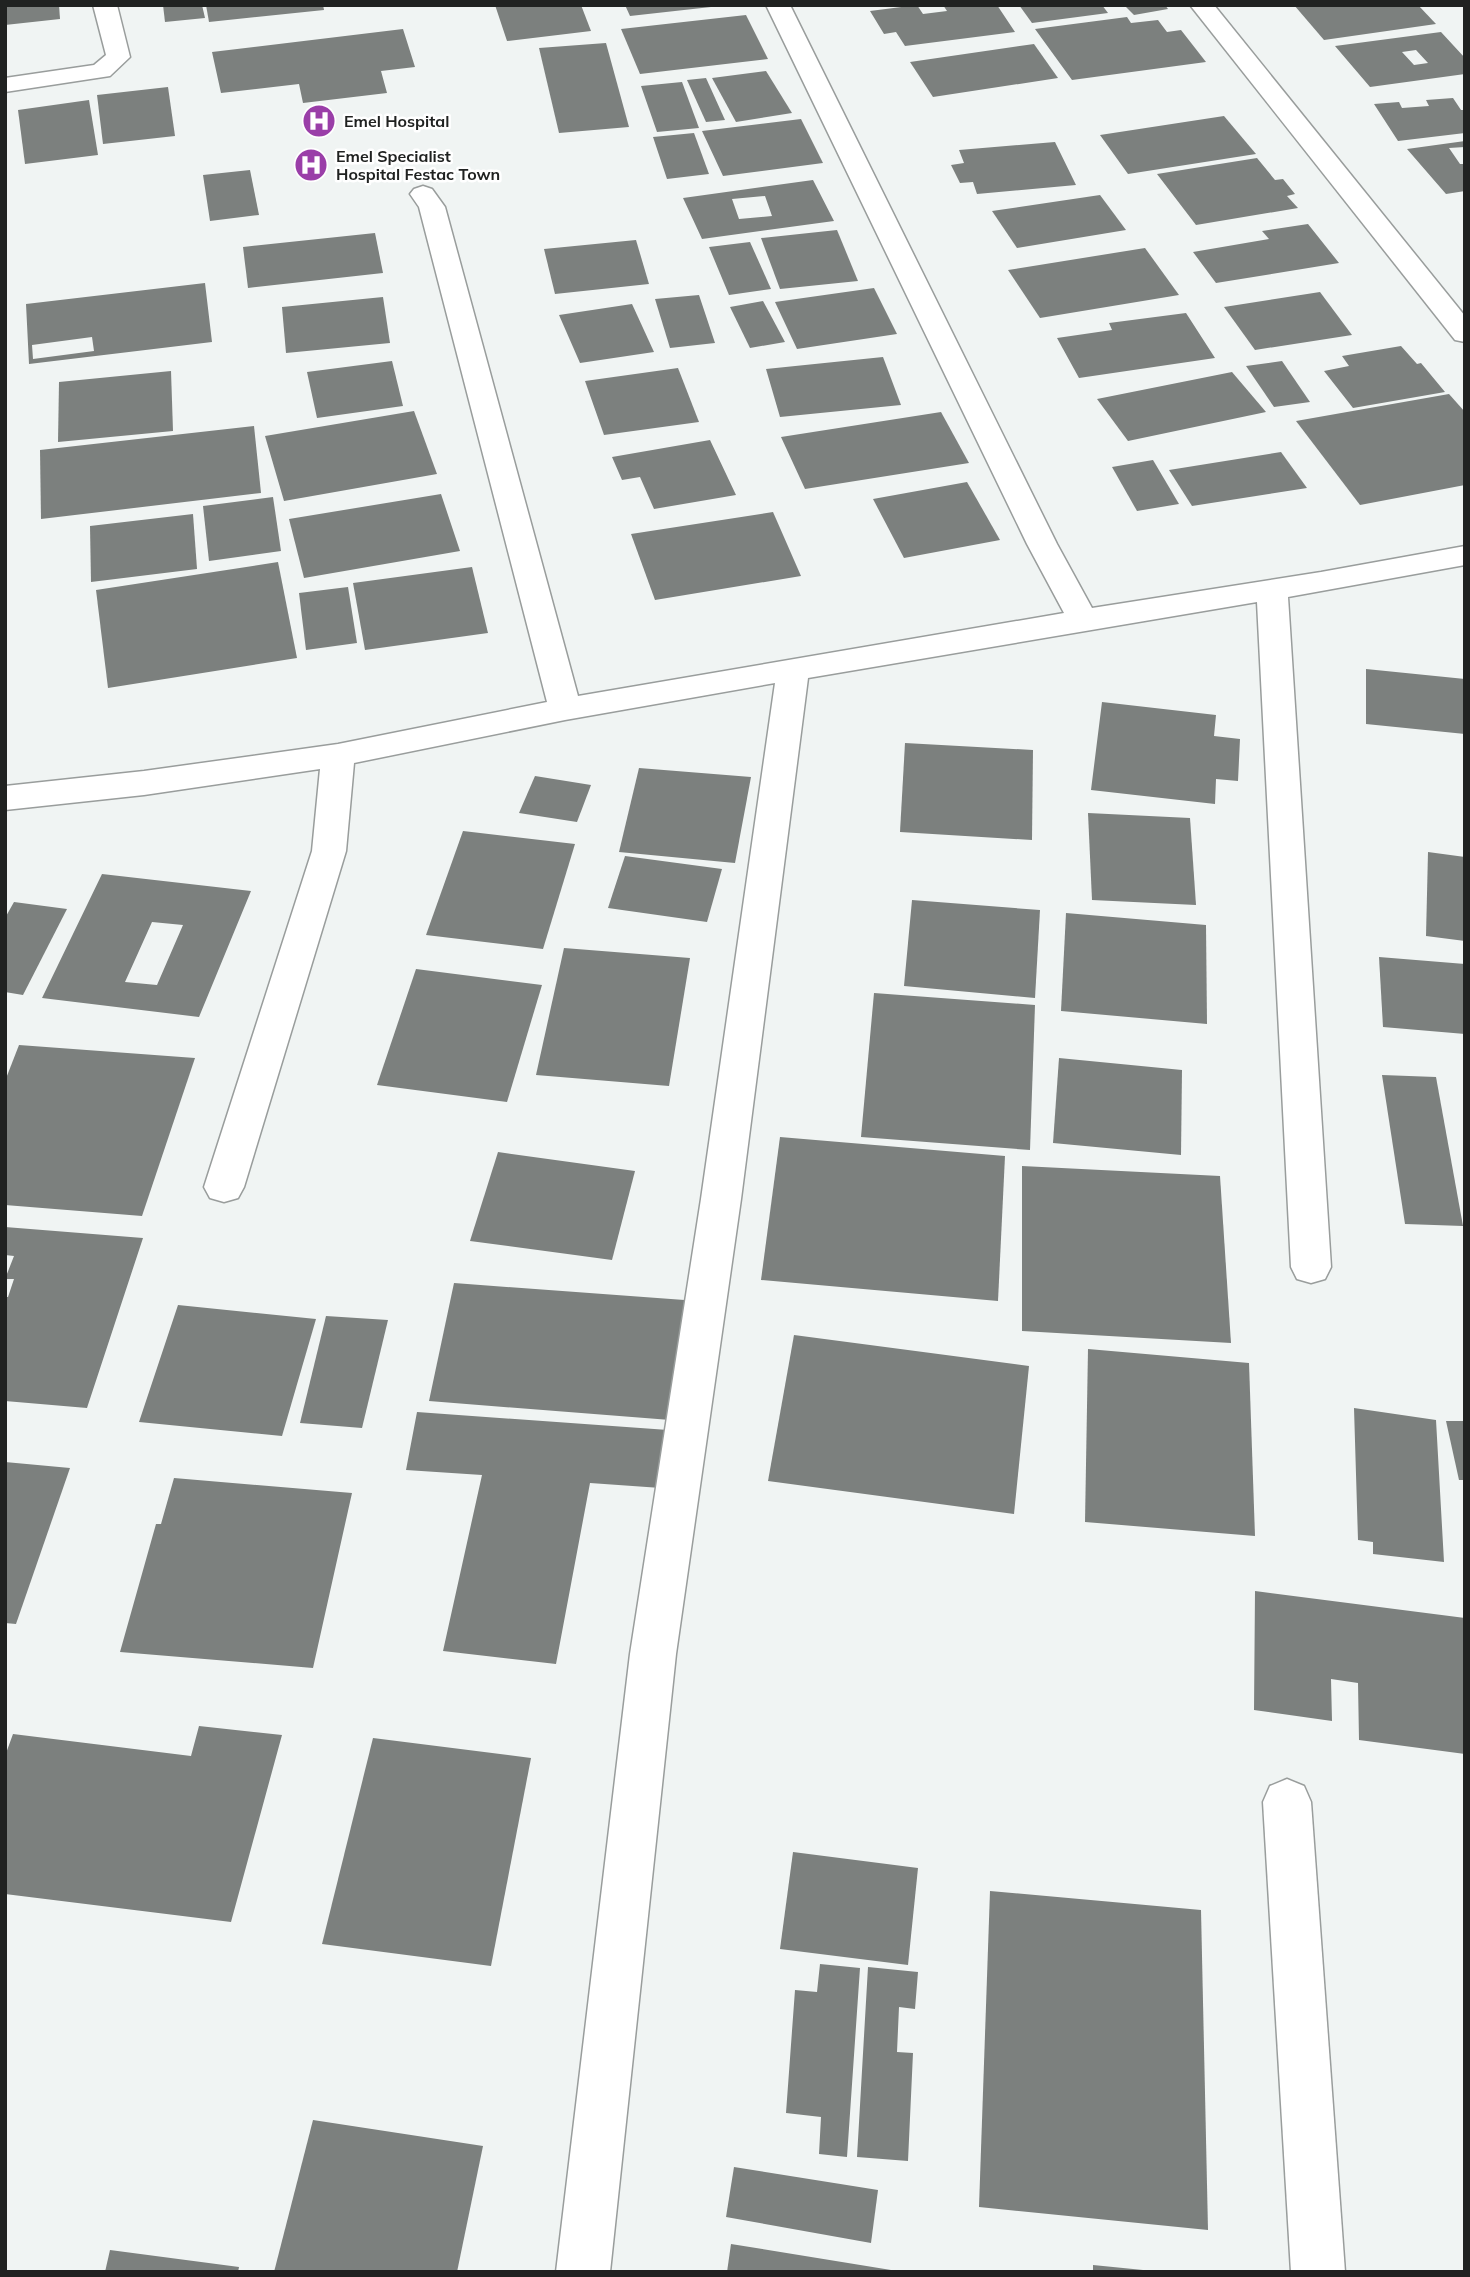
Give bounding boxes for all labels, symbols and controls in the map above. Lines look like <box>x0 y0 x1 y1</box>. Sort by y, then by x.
hospital icon: Emel Hospital <box>300 102 338 140</box>
place label: Emel Hospital <box>344 111 449 131</box>
hospital icon: Emel Specialist Hospital Festac Town <box>292 146 330 184</box>
place label: Emel Specialist Hospital Festac Town <box>336 146 500 184</box>

